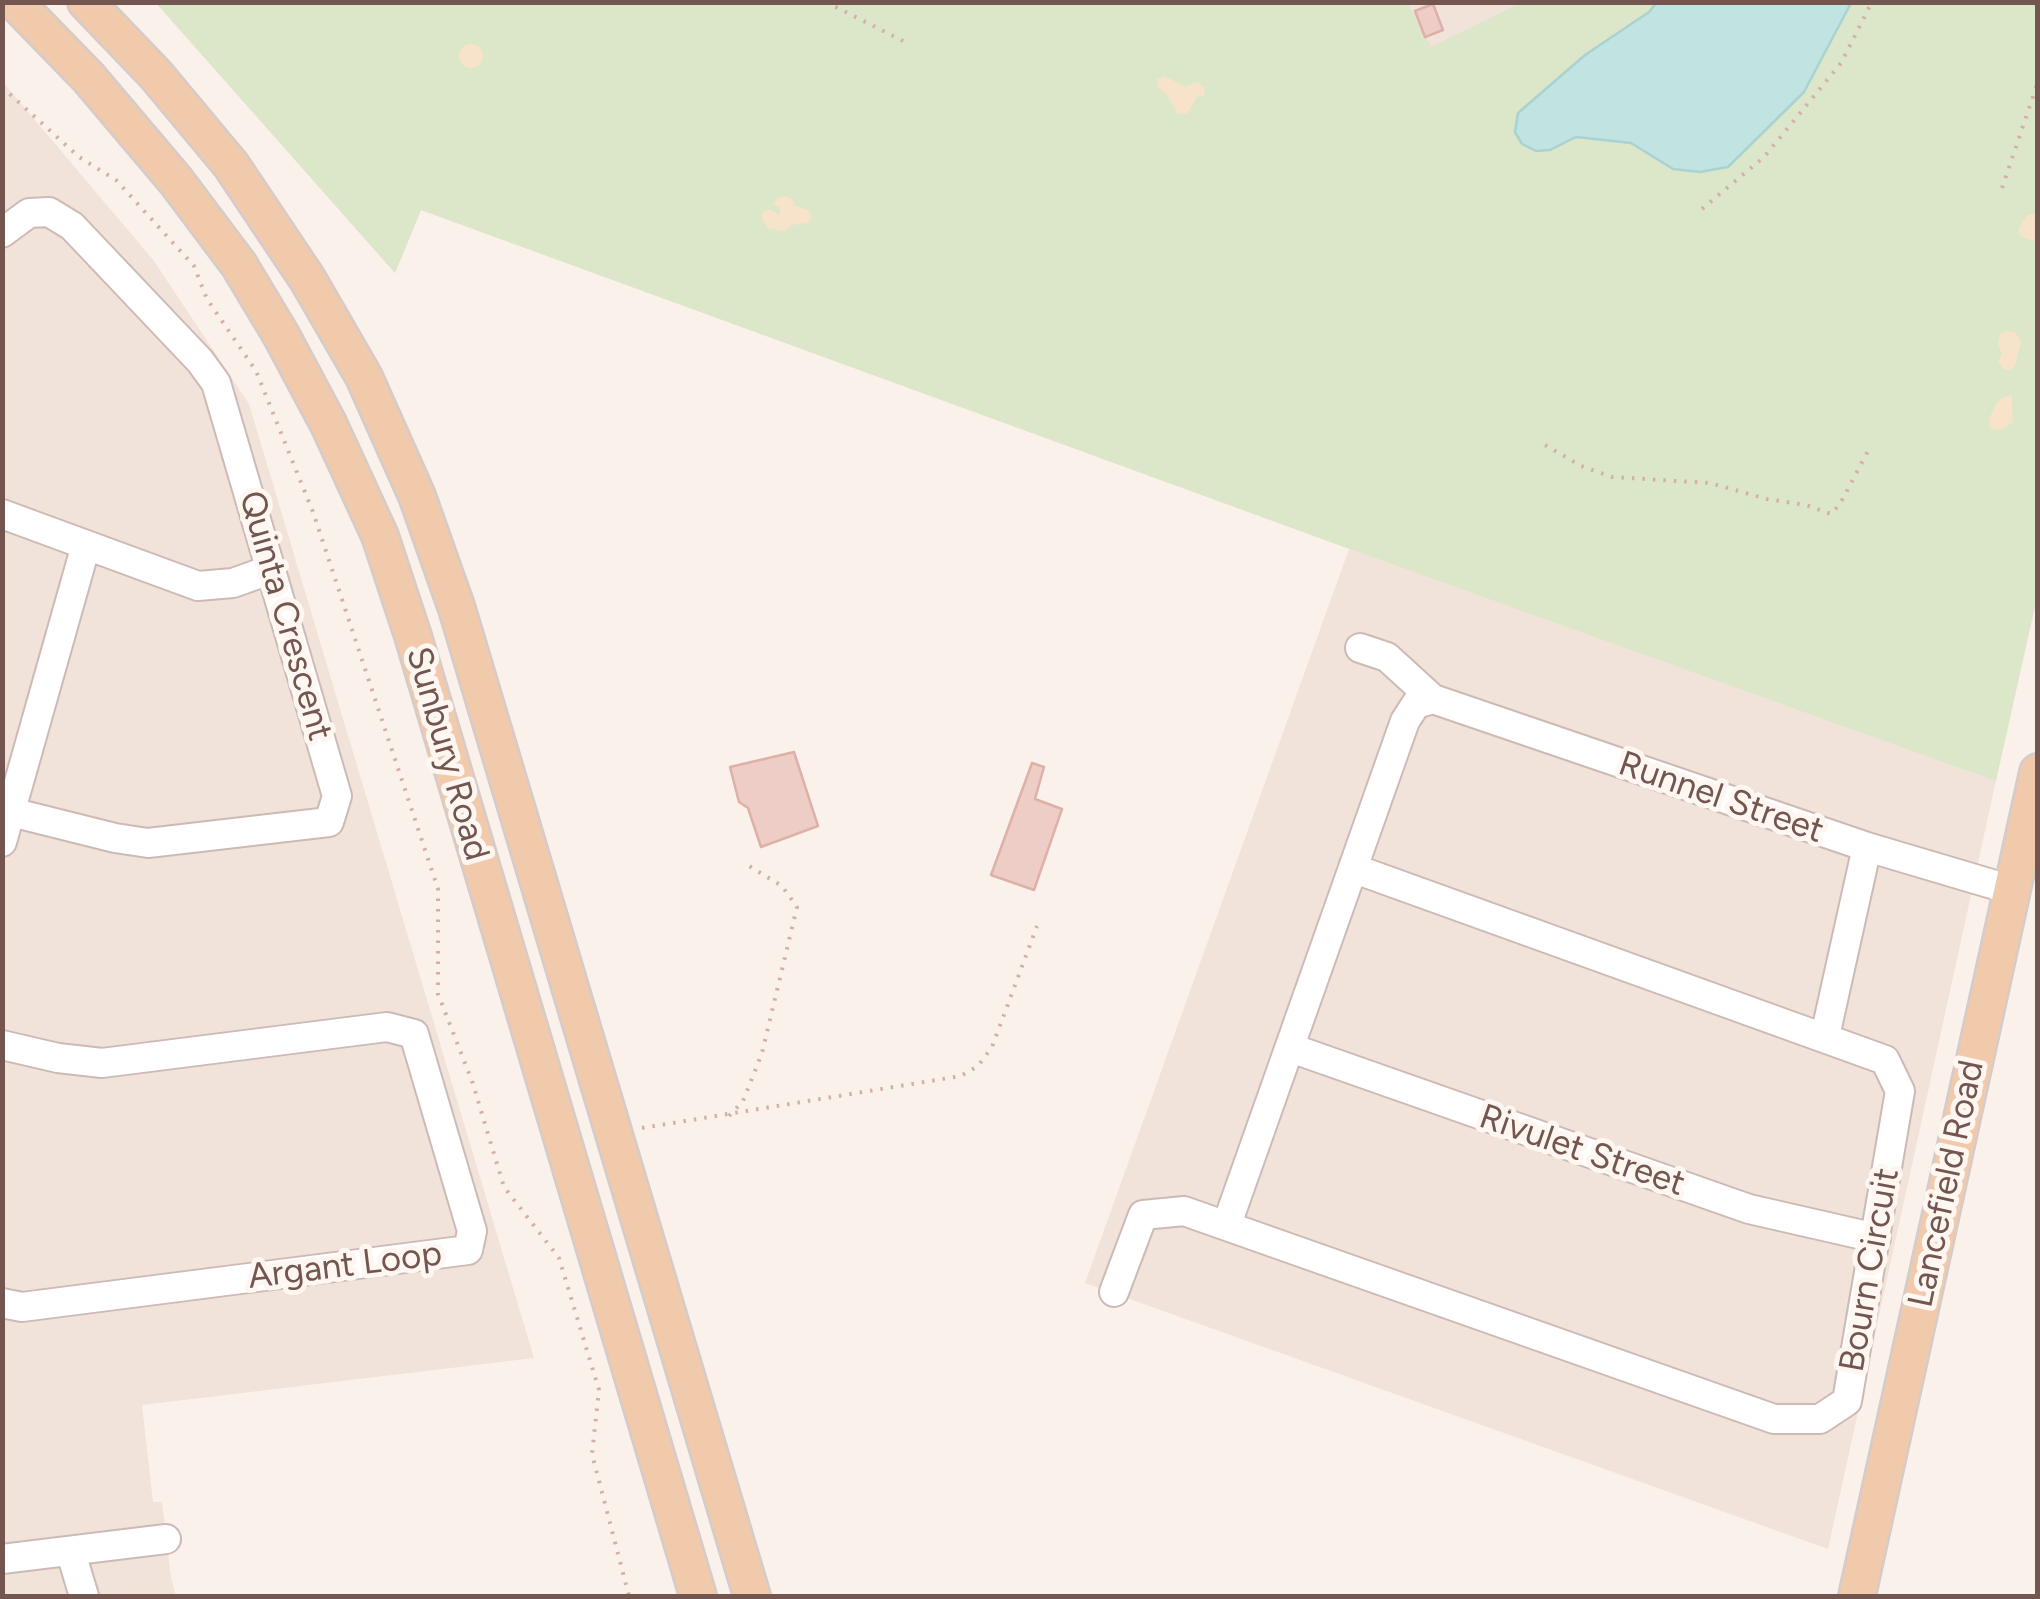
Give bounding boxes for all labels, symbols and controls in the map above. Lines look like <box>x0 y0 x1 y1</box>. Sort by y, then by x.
street label: Quinta Crescent <box>229 486 341 746</box>
street label: Sunbury Road <box>396 642 498 866</box>
street label: Runnel Street <box>1613 743 1829 853</box>
street label: Lancefield Road <box>1900 1057 1994 1311</box>
street label: Rivulet Street <box>1474 1096 1690 1206</box>
street label: Bourn Circuit <box>1831 1165 1909 1375</box>
street label: Argant Loop <box>246 1233 444 1299</box>

